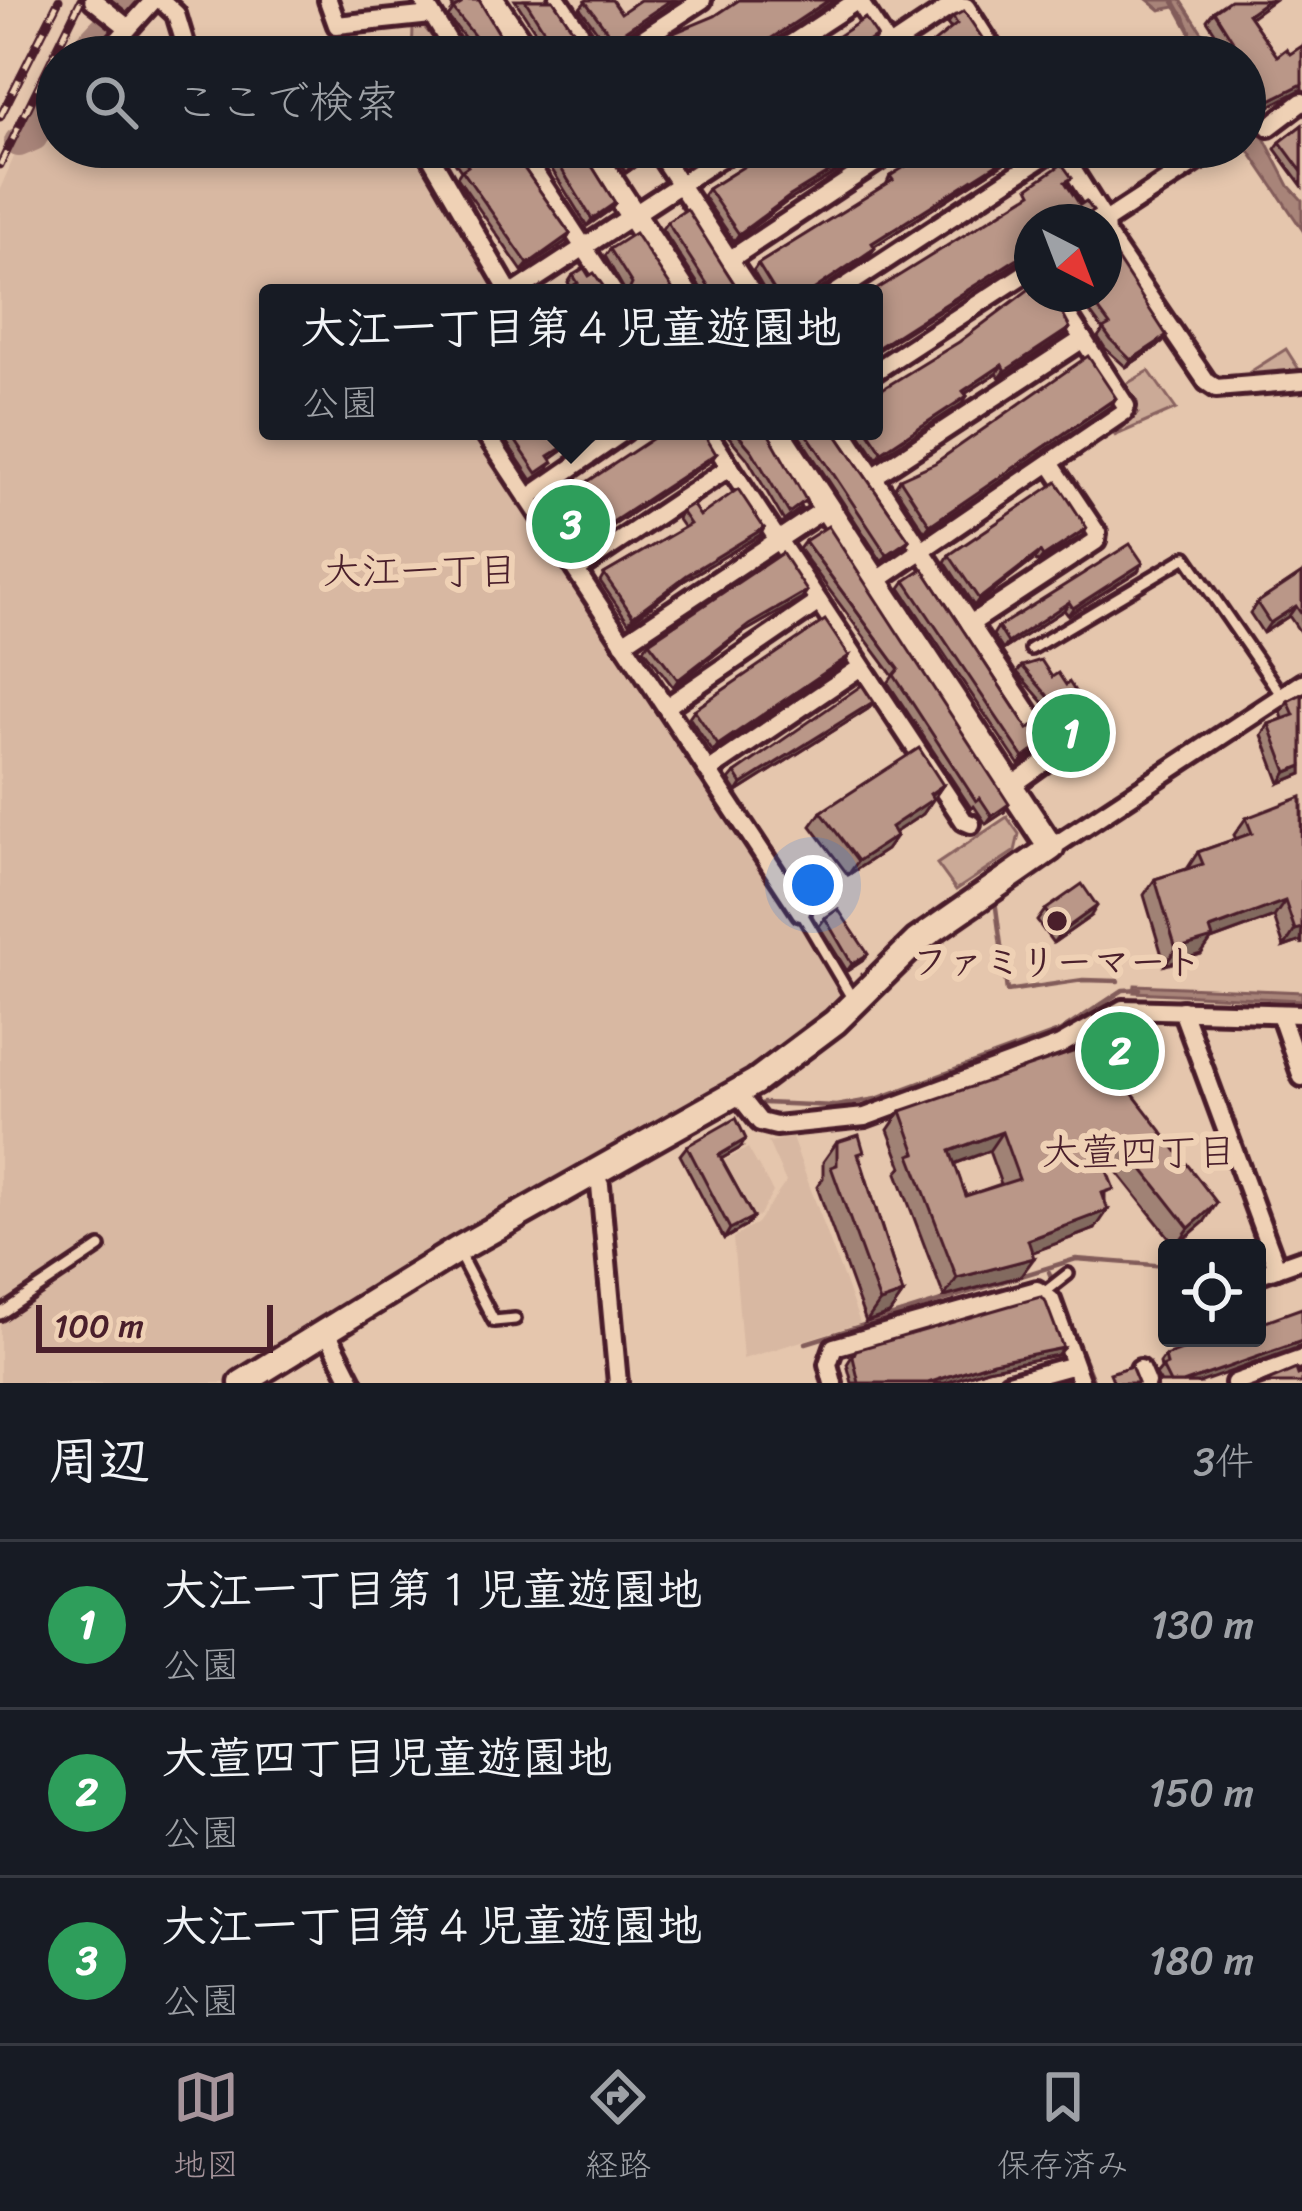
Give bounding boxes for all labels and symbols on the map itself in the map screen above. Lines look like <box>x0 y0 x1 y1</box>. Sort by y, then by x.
north arrow <box>1014 204 1122 312</box>
pin: 3 <box>532 479 610 569</box>
district label: 大江一丁目 <box>322 536 518 605</box>
pin: 1 <box>1032 688 1110 778</box>
your location <box>783 855 843 915</box>
marker: ファミリーマート <box>1044 908 1070 934</box>
place label: ファミリーマート <box>912 930 1202 994</box>
pin: 2 <box>1081 1006 1159 1096</box>
district label: 大萱四丁目 <box>1041 1117 1237 1186</box>
scale bar <box>36 1299 273 1352</box>

